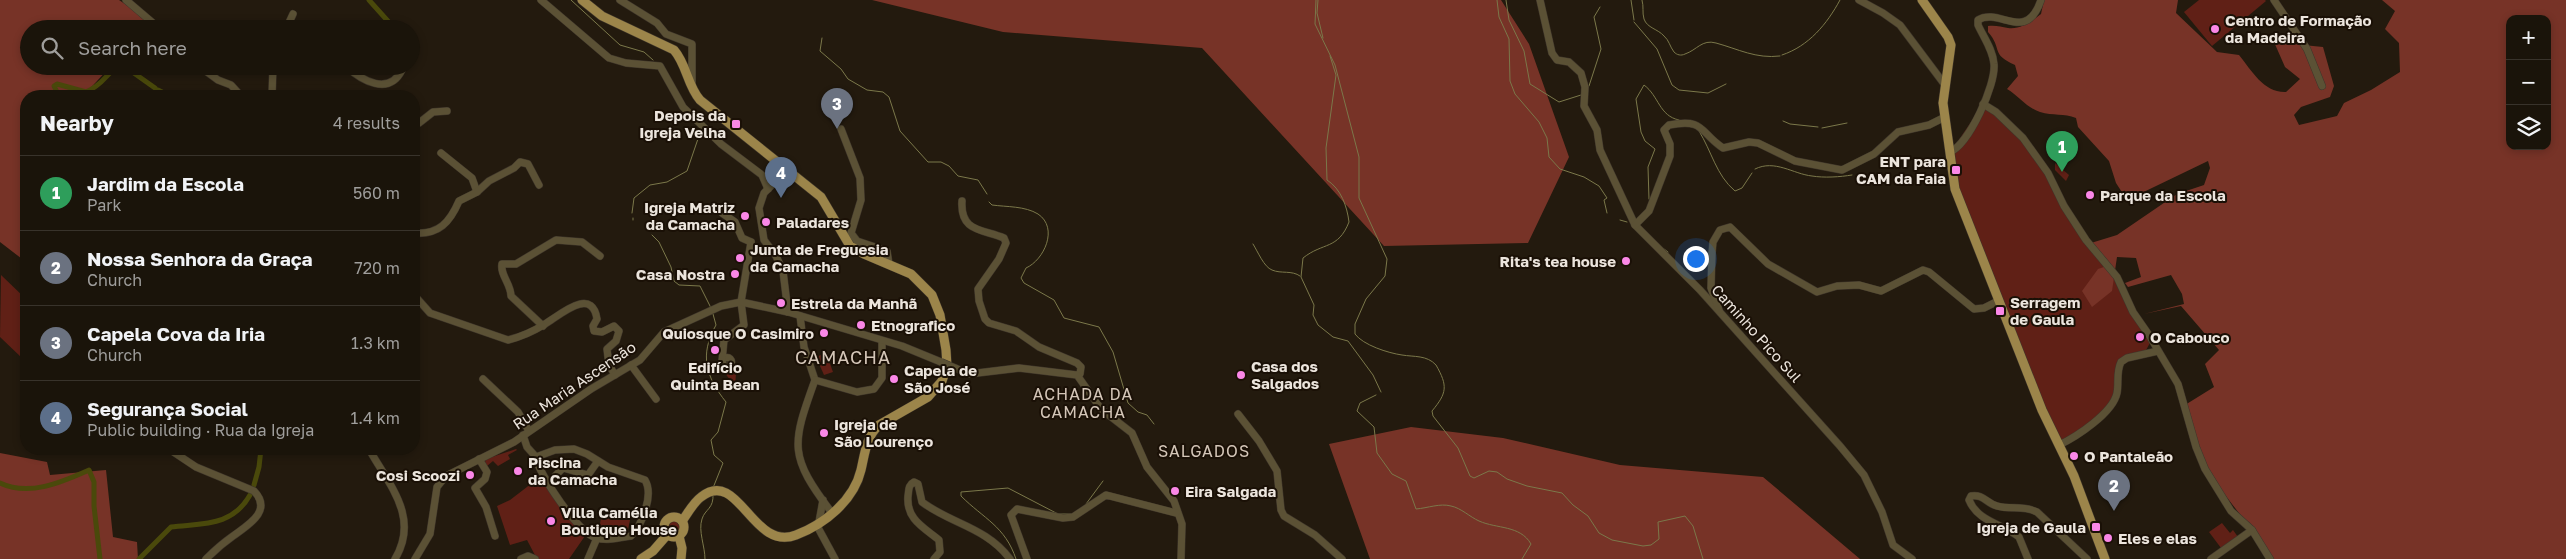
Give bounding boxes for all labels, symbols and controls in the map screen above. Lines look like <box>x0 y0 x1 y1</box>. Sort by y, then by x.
place label: Centro de Formação da Madeira <box>2225 11 2372 46</box>
map controls <box>2506 15 2551 150</box>
button: + <box>2506 15 2551 60</box>
search box <box>20 20 420 75</box>
marker: Centro de Formação da Madeira <box>2209 23 2221 35</box>
icon: search <box>38 34 66 62</box>
text: Search here <box>78 36 187 59</box>
button: − <box>2506 60 2551 105</box>
pin: 3 <box>821 88 853 129</box>
button: layers <box>2506 105 2551 150</box>
place label: Depois da Igreja Velha <box>639 106 726 141</box>
text: Nearby <box>40 110 114 136</box>
text: 4 results <box>333 113 400 133</box>
marker: Depois da Igreja Velha <box>730 118 742 130</box>
pin: 1 <box>2046 131 2078 172</box>
place label: ENT para CAM da Faia <box>1856 152 1946 187</box>
pin: 4 <box>765 157 797 198</box>
marker: ENT para CAM da Faia <box>1950 164 1962 176</box>
text: Jardim da Escola <box>87 172 244 195</box>
text: 1 <box>52 183 60 203</box>
text: 560 m <box>353 183 400 203</box>
place label: Parque da Escola <box>2100 186 2226 204</box>
marker: Parque da Escola <box>2084 189 2096 201</box>
text: Park <box>87 195 122 215</box>
place label: Igreja Matriz da Camacha <box>644 198 735 233</box>
marker: Igreja Matriz da Camacha <box>739 210 751 222</box>
place label: Paladares <box>776 213 849 231</box>
marker: Paladares <box>760 216 772 228</box>
place label: Junta de Freguesia da Camacha <box>750 240 889 275</box>
your location <box>1683 246 1709 272</box>
text: Nossa Senhora da Graça <box>87 247 313 270</box>
marker: Junta de Freguesia da Camacha <box>734 252 746 264</box>
place label: Rita's tea house <box>1500 252 1616 270</box>
marker: Rita's tea house <box>1620 255 1632 267</box>
text: 2 <box>51 258 61 278</box>
text: 720 m <box>354 258 400 278</box>
place label: Casa Nostra <box>636 265 725 283</box>
marker: Casa Nostra <box>729 268 741 280</box>
text: Church <box>87 270 142 290</box>
street label: Caminho Pico Sul <box>1708 280 1806 386</box>
place label: Serragem de Gaula <box>2010 293 2080 328</box>
place label: Estrela da Manhã <box>791 294 918 312</box>
marker: Estrela da Manhã <box>775 297 787 309</box>
marker: Serragem de Gaula <box>1994 305 2006 317</box>
place label: Etnografico <box>871 316 955 334</box>
marker: Etnografico <box>855 319 867 331</box>
text: Capela Cova da Iria <box>87 322 265 345</box>
place label: Quiosque O Casimiro <box>662 324 814 342</box>
marker: Quiosque O Casimiro <box>818 327 830 339</box>
place label: O Cabouco <box>2150 328 2229 346</box>
marker: O Cabouco <box>2134 331 2146 343</box>
text: 3 <box>51 333 61 353</box>
text: 1.3 km <box>351 333 400 353</box>
street label: Rua Maria Ascensão <box>509 337 639 433</box>
marker: Edifício Quinta Bean <box>709 344 721 356</box>
text: Church <box>87 345 142 365</box>
district label: CAMACHA <box>795 346 891 368</box>
place label: Casa dos Salgados <box>1251 357 1319 392</box>
place label: Edifício Quinta Bean <box>670 358 760 393</box>
place label: Capela de São José <box>904 361 977 396</box>
marker: Casa dos Salgados <box>1235 369 1247 381</box>
marker: Capela de São José <box>888 373 900 385</box>
district label: ACHADA DA CAMACHA <box>1033 384 1133 422</box>
text: Segurança Social <box>87 397 248 420</box>
text: 4 <box>51 408 61 428</box>
text: 1.4 km <box>350 408 400 428</box>
place label: Igreja de São Lourenço <box>834 415 933 450</box>
text: Public building · Rua da Igreja <box>87 420 314 440</box>
marker: Igreja de São Lourenço <box>818 427 830 439</box>
district label: SALGADOS <box>1158 441 1250 461</box>
place label: O Pantaleão <box>2084 447 2173 465</box>
marker: O Pantaleão <box>2068 450 2080 462</box>
place label: Piscina da Camacha <box>528 453 618 488</box>
marker: Piscina da Camacha <box>512 465 524 477</box>
place label: Cosi Scoozi <box>376 466 460 484</box>
marker: Cosi Scoozi <box>464 469 476 481</box>
pin: 2 <box>2098 470 2130 511</box>
place label: Eira Salgada <box>1185 482 1276 500</box>
marker: Eira Salgada <box>1169 485 1181 497</box>
place label: Villa Camélia Boutique House <box>561 503 677 538</box>
marker: Villa Camélia Boutique House <box>545 515 557 527</box>
place label: Igreja de Gaula <box>1976 518 2086 536</box>
marker: Igreja de Gaula <box>2090 521 2102 533</box>
place label: Eles e elas <box>2118 529 2197 547</box>
marker: Eles e elas <box>2102 532 2114 544</box>

